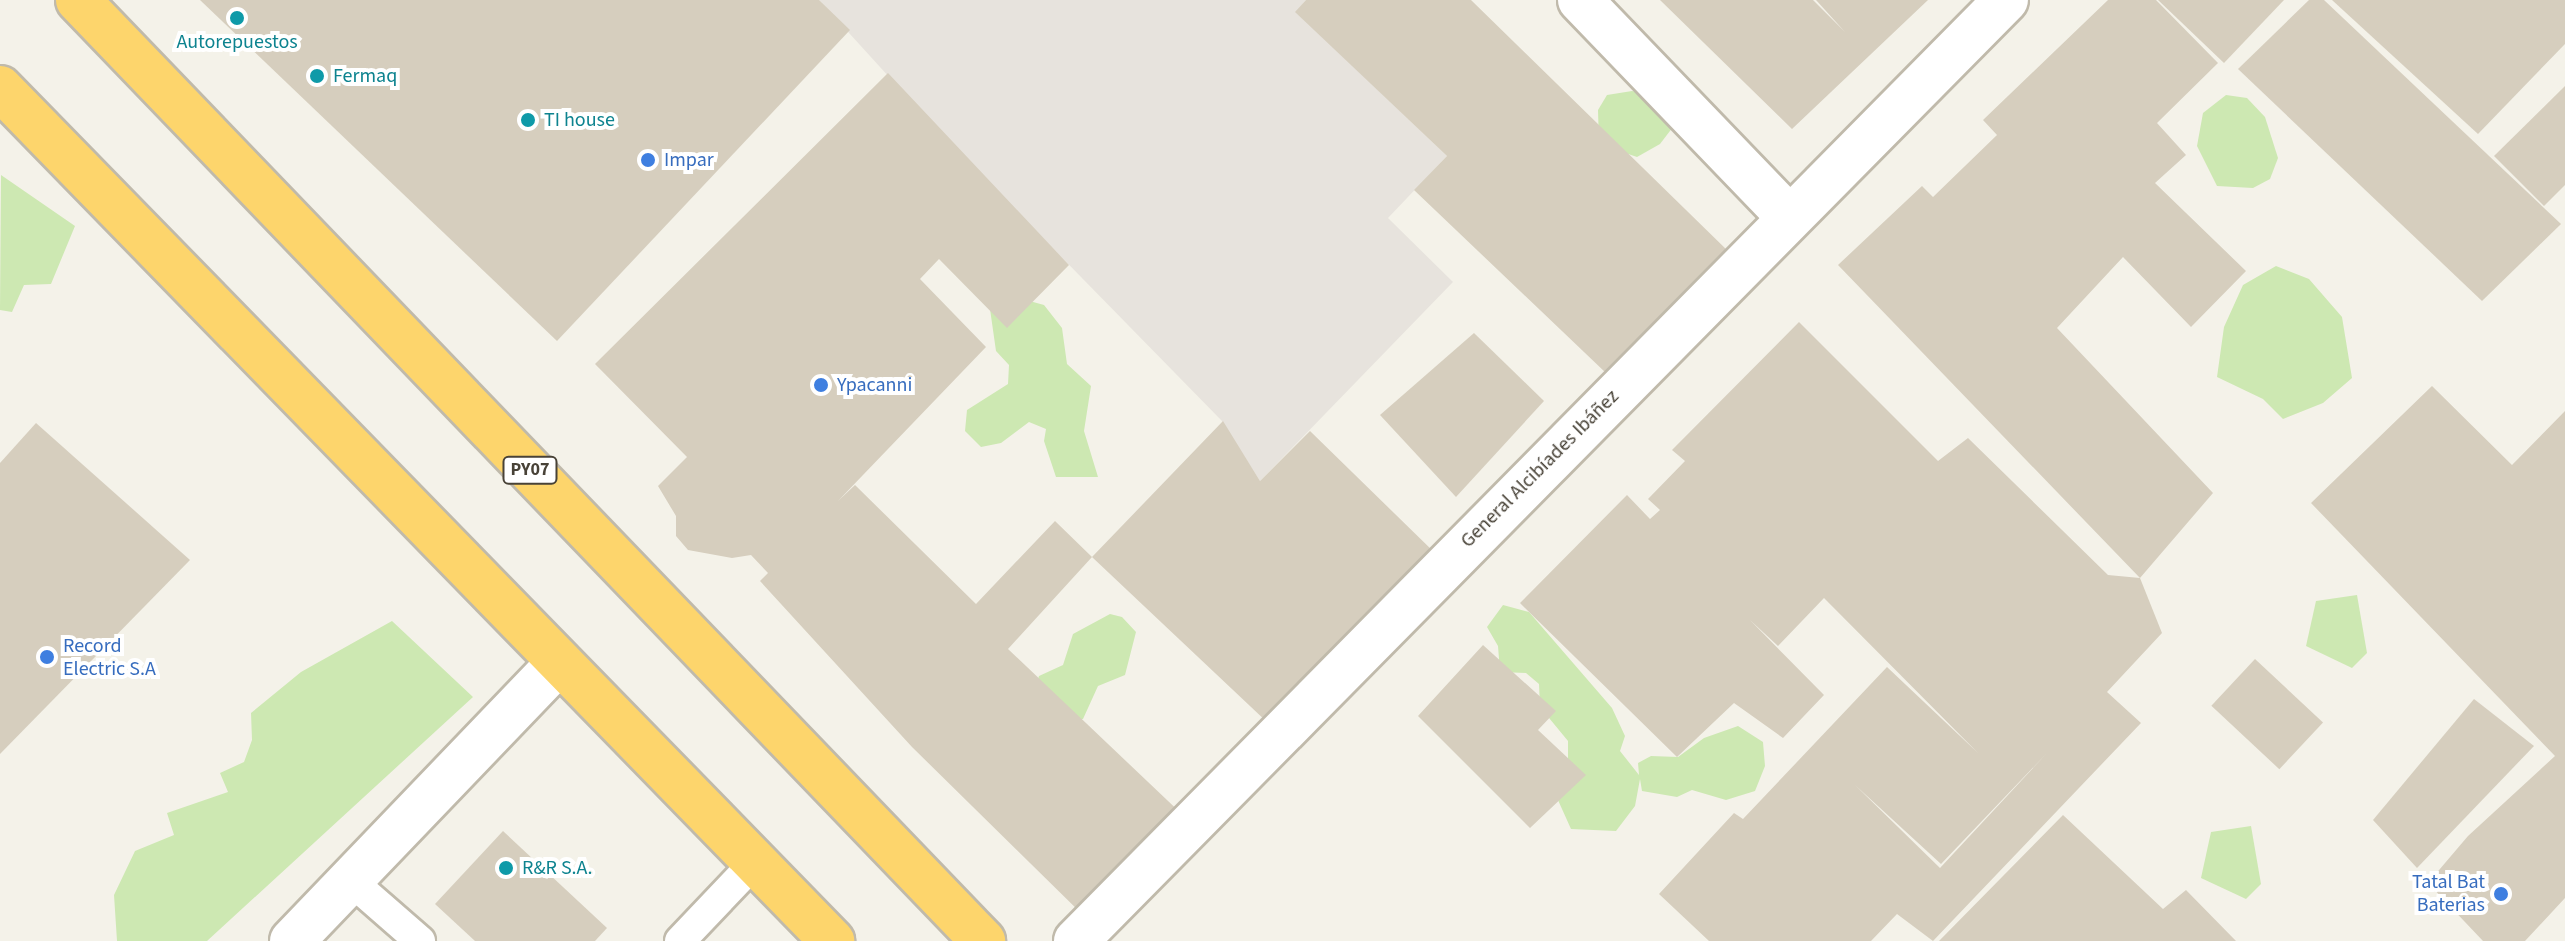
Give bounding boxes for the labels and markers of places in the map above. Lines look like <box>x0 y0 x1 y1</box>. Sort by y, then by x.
marker: Autorepuestos <box>228 9 246 27</box>
place label: Autorepuestos <box>176 30 298 54</box>
place label: Fermaq <box>333 64 397 88</box>
marker: Fermaq <box>308 67 326 85</box>
place label: TI house <box>544 108 615 132</box>
marker: TI house <box>519 111 537 129</box>
place label: Impar <box>664 148 714 172</box>
marker: Impar <box>639 151 657 169</box>
place label: Ypacanni <box>837 373 912 397</box>
marker: Ypacanni <box>812 376 830 394</box>
place label: Record Electric S.A <box>63 634 156 681</box>
marker: Record Electric S.A <box>38 648 56 666</box>
place label: R&R S.A. <box>522 856 592 880</box>
marker: R&R S.A. <box>497 859 515 877</box>
place label: Tatal Bat Baterias <box>2412 870 2485 917</box>
marker: Tatal Bat Baterias <box>2492 885 2510 903</box>

